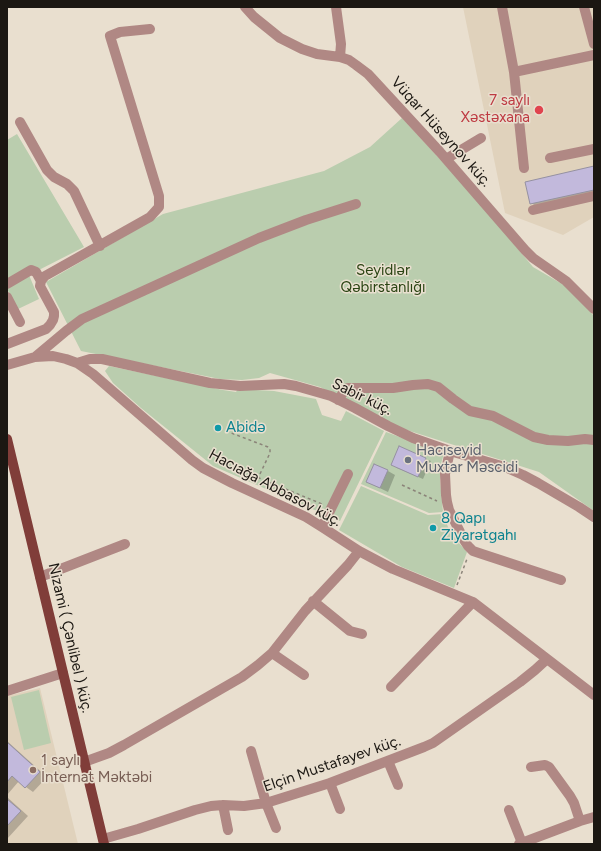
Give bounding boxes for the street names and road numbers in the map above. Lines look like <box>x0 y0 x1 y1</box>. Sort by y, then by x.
street label: Vüqar Hüseynov küç. <box>387 73 495 191</box>
street label: Sabir küç. <box>329 375 395 419</box>
street label: Hacıağa Abbasov küç. <box>206 445 344 531</box>
street label: Nizami ( Çənlibel ) küç. <box>44 561 96 715</box>
street label: Elçin Mustafayev küç. <box>261 732 403 796</box>

